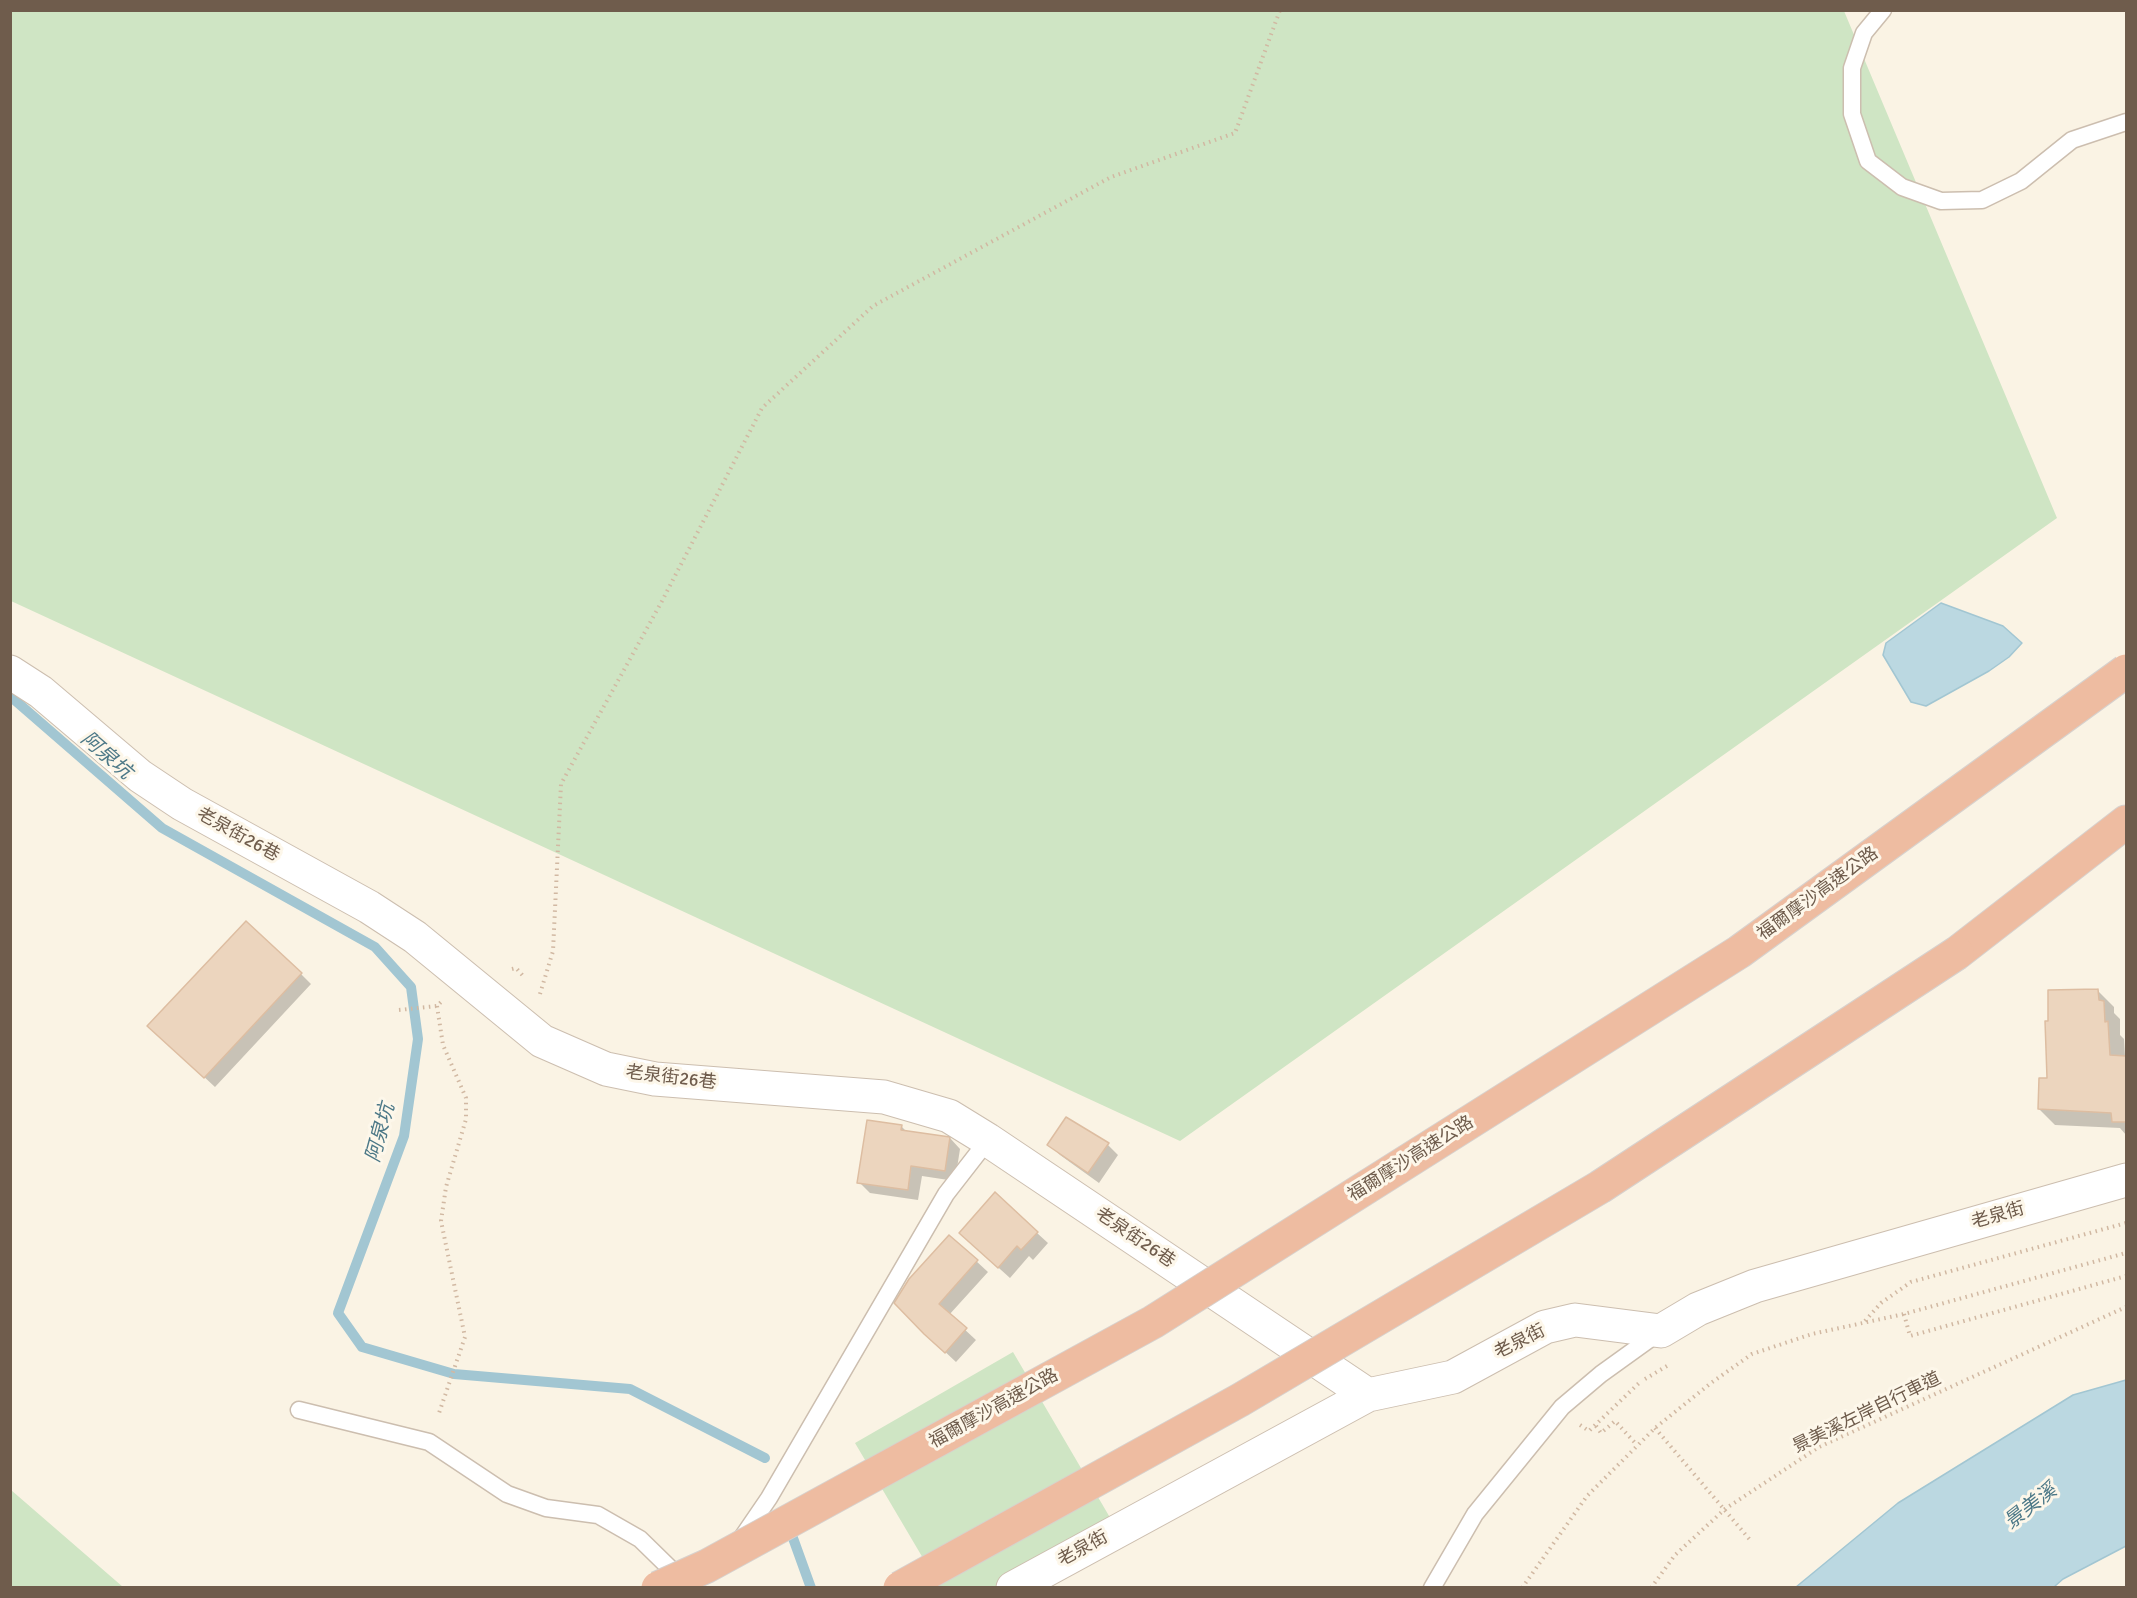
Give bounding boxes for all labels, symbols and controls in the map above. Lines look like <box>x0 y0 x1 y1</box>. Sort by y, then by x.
water label: 阿泉坑 <box>75 727 137 785</box>
street label: 老泉街26巷 <box>193 803 283 867</box>
street label: 福爾摩沙高速公路 <box>1753 843 1883 945</box>
street label: 老泉街26巷 <box>624 1062 718 1094</box>
water label: 阿泉坑 <box>362 1101 400 1165</box>
street label: 福爾摩沙高速公路 <box>1344 1112 1478 1206</box>
street label: 老泉街 <box>1969 1198 2027 1234</box>
street label: 老泉街26巷 <box>1091 1203 1179 1273</box>
street label: 老泉街 <box>1491 1320 1549 1364</box>
street label: 福爾摩沙高速公路 <box>926 1365 1062 1453</box>
street label: 景美溪左岸自行車道 <box>1789 1368 1945 1458</box>
water label: 景美溪 <box>2000 1479 2062 1535</box>
street label: 老泉街 <box>1054 1526 1112 1572</box>

